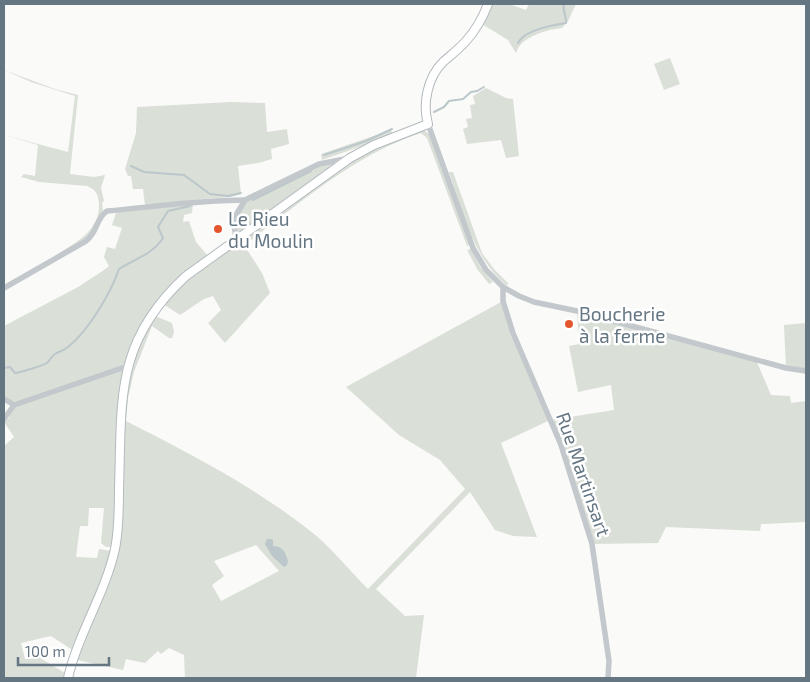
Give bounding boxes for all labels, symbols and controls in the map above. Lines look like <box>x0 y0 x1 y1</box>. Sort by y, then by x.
place label: Le Rieu du Moulin <box>228 207 314 252</box>
marker: Le Rieu du Moulin <box>212 223 224 235</box>
place label: Boucherie à la ferme <box>579 302 665 347</box>
marker: Boucherie à la ferme <box>563 318 575 330</box>
street label: Rue Martinsart <box>552 409 616 539</box>
scale bar <box>18 634 109 666</box>
text: 100 m <box>25 642 66 660</box>

